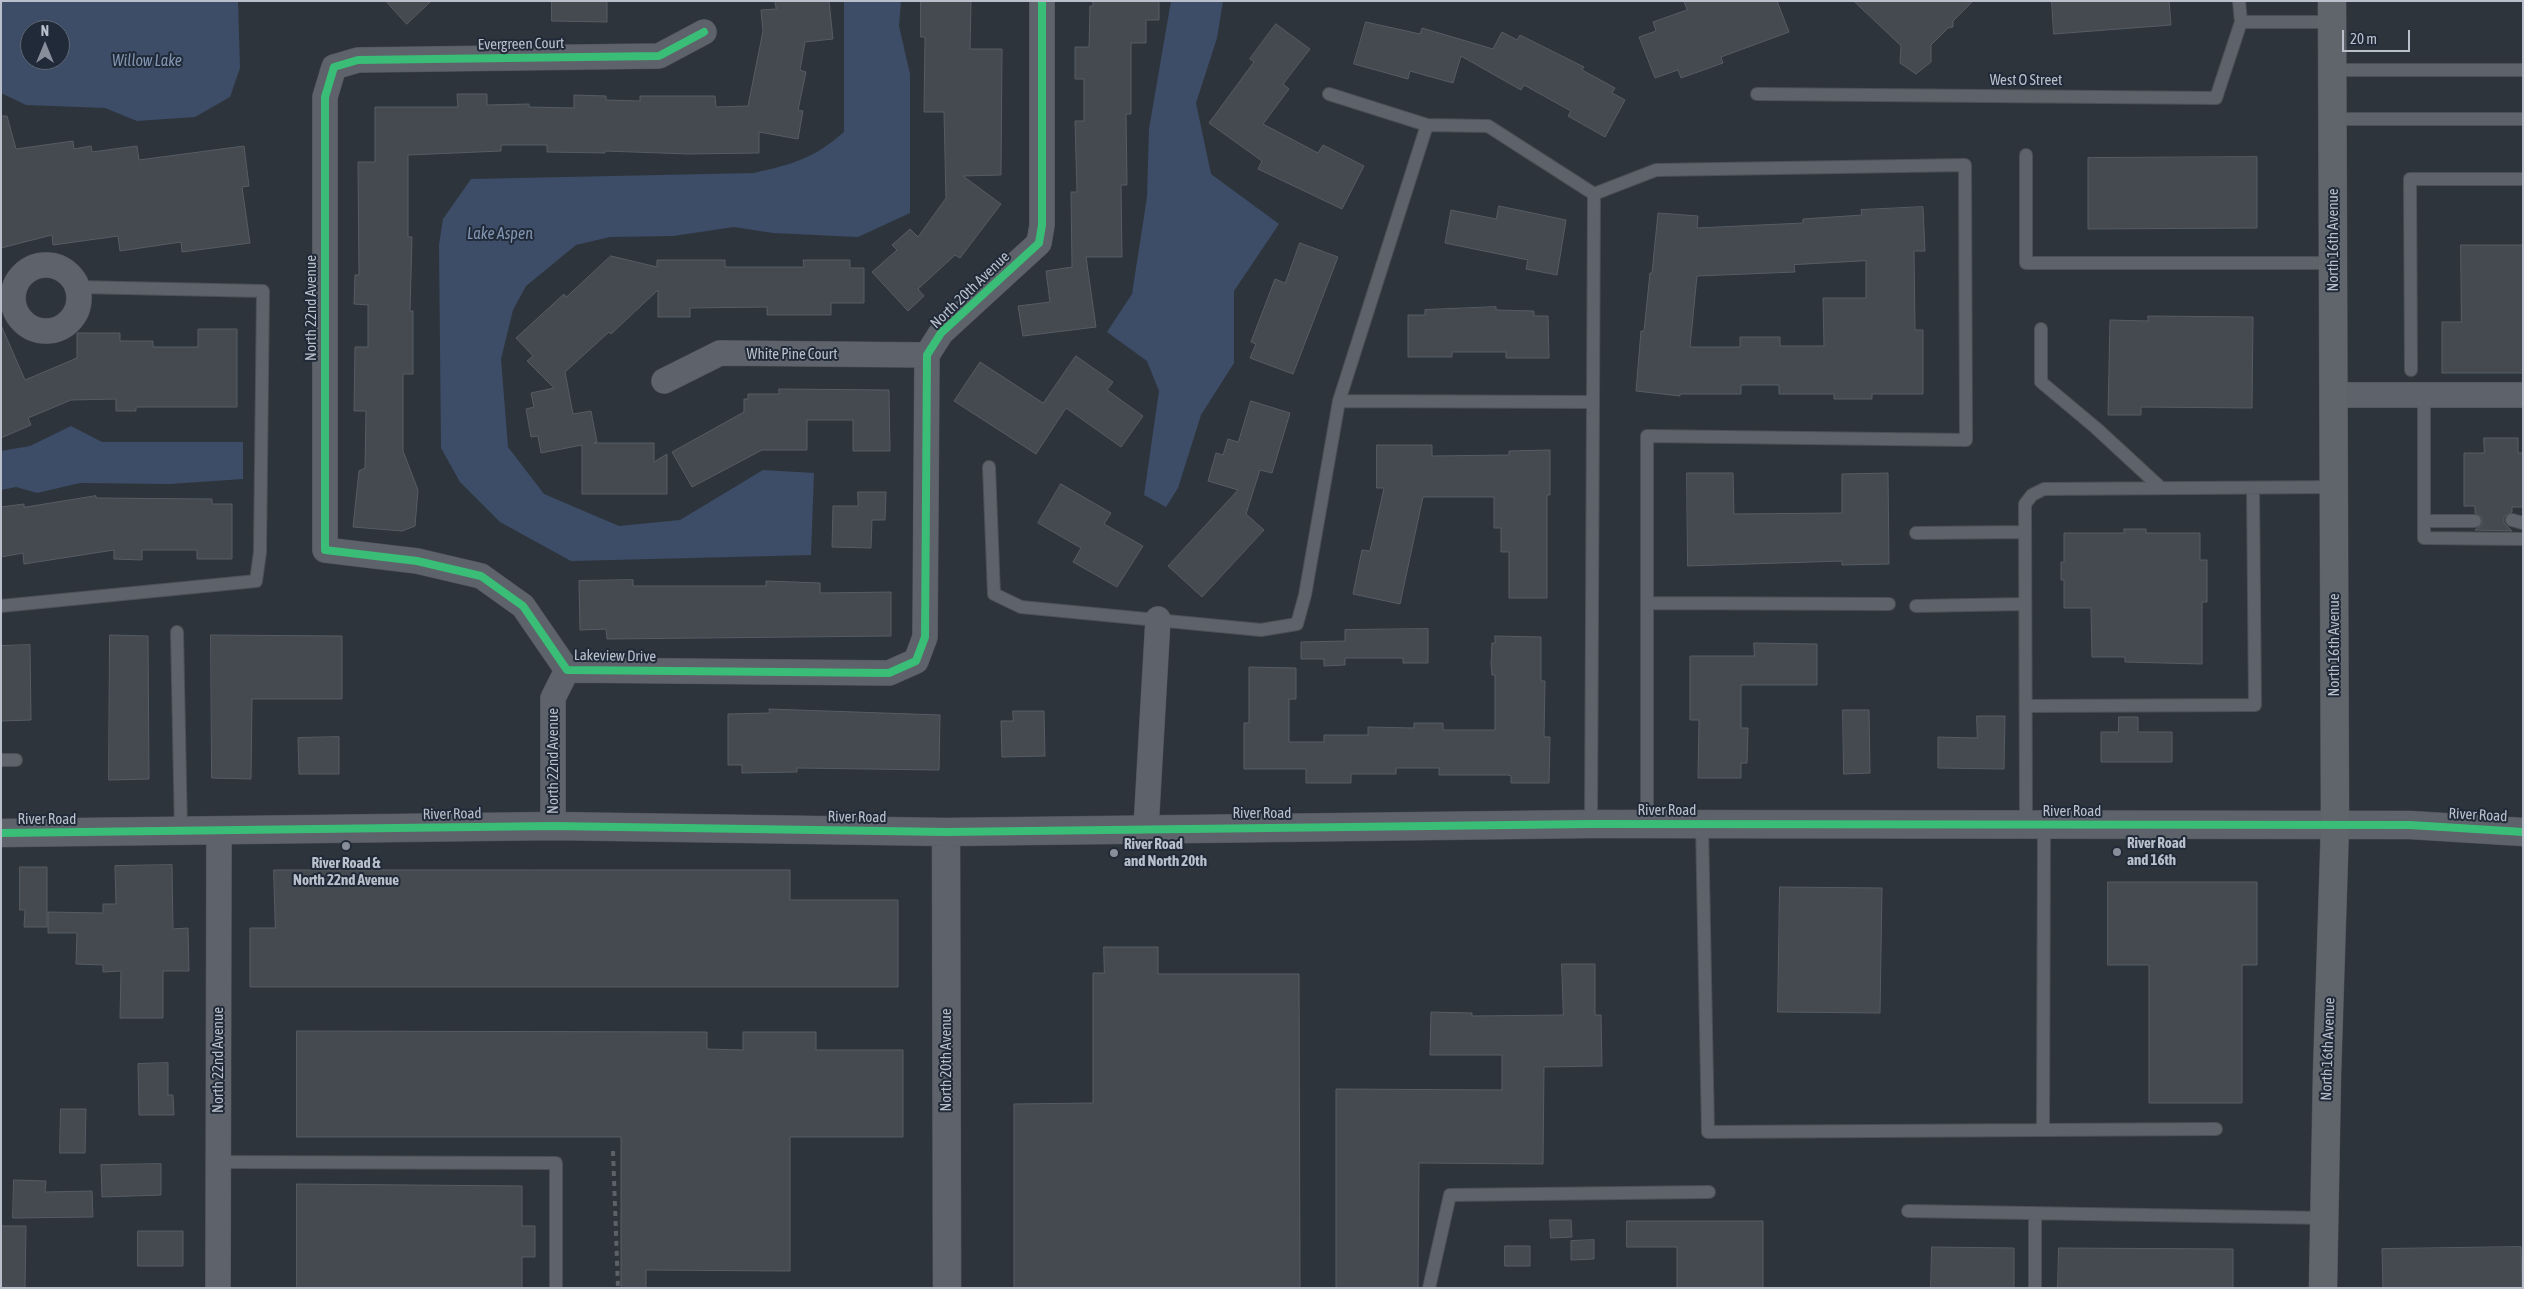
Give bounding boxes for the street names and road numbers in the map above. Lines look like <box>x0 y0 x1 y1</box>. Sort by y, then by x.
street label: Evergreen Court <box>478 34 564 54</box>
street label: West O Street <box>1990 71 2062 89</box>
street label: North 16th Avenue <box>2324 188 2342 292</box>
street label: North 20th Avenue <box>927 248 1013 332</box>
street label: North 22nd Avenue <box>302 255 320 361</box>
street label: White Pine Court <box>747 345 837 363</box>
street label: North 16th Avenue <box>2325 593 2343 697</box>
street label: Lakeview Drive <box>574 646 656 666</box>
street label: North 22nd Avenue <box>544 708 562 814</box>
street label: River Road <box>1638 801 1696 819</box>
street label: River Road <box>2043 802 2101 820</box>
street label: River Road <box>422 804 482 824</box>
street label: River Road <box>1233 804 1291 822</box>
street label: River Road <box>2448 804 2508 826</box>
street label: River Road <box>827 807 887 827</box>
street label: River Road <box>18 810 76 828</box>
street label: North 16th Avenue <box>2317 997 2339 1101</box>
street label: North 22nd Avenue <box>209 1007 227 1113</box>
street label: North 20th Avenue <box>937 1008 955 1112</box>

